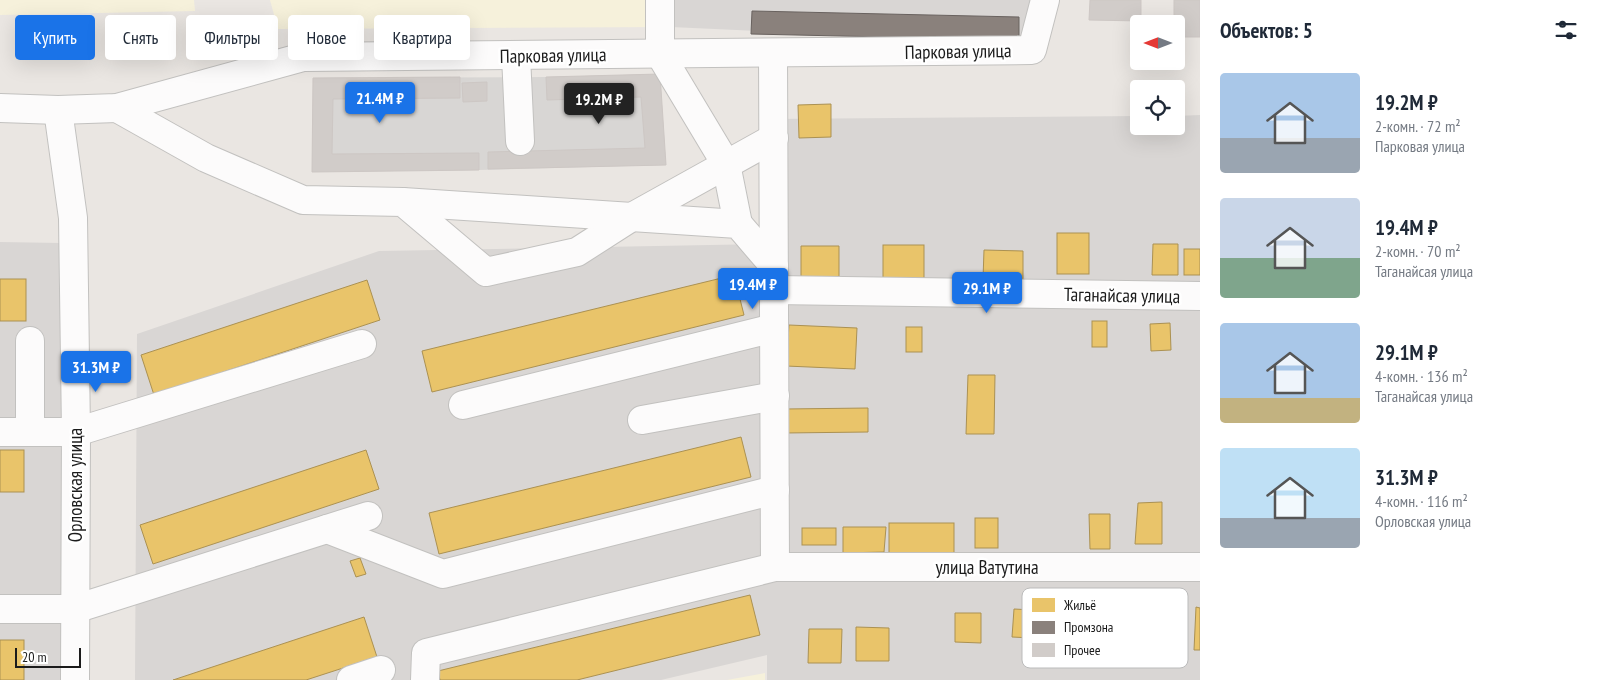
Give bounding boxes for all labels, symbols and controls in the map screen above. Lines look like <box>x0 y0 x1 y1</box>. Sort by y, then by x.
chip: Купить <box>15 15 95 60</box>
chip: Снять <box>105 15 176 60</box>
chip: Фильтры <box>186 15 278 60</box>
chip: Новое <box>288 15 364 60</box>
chip: Квартира <box>374 15 470 60</box>
north arrow <box>1130 15 1185 70</box>
map controls <box>1130 15 1185 135</box>
icon: filters <box>1552 16 1580 44</box>
text: Объектов: 5 <box>1220 17 1313 44</box>
street label: Парковая улица <box>904 38 1012 64</box>
street label: Парковая улица <box>499 42 607 68</box>
button: locate <box>1130 80 1185 135</box>
pin: 21.4M ₽ <box>334 82 426 124</box>
pin: 19.2M ₽ <box>553 82 645 125</box>
text: 21.4M ₽ <box>356 88 404 108</box>
text: 19.2M ₽ <box>575 89 623 109</box>
text: 19.2M ₽ <box>1375 89 1438 116</box>
icon: home <box>1260 93 1320 153</box>
text: 2-комн. · 72 m² <box>1375 116 1461 136</box>
text: Парковая улица <box>1375 136 1465 156</box>
text: 19.4M ₽ <box>1375 214 1438 241</box>
icon: home <box>1260 218 1320 278</box>
text: 2-комн. · 70 m² <box>1375 241 1461 261</box>
text: Таганайсая улица <box>1375 261 1473 281</box>
pin: 19.4M ₽ <box>707 268 799 310</box>
pin: 29.1M ₽ <box>941 272 1033 314</box>
text: 19.4M ₽ <box>729 274 777 294</box>
text: 29.1M ₽ <box>963 278 1011 298</box>
street label: Таганайсая улица <box>1064 282 1180 308</box>
text: 29.1M ₽ <box>1375 339 1438 366</box>
icon: home <box>1260 343 1320 403</box>
pin: 31.3M ₽ <box>50 350 142 393</box>
text: 31.3M ₽ <box>72 357 120 377</box>
text: 4-комн. · 136 m² <box>1375 366 1468 386</box>
text: Таганайсая улица <box>1375 386 1473 406</box>
street label: Орловская улица <box>63 428 87 542</box>
text: 31.3M ₽ <box>1375 464 1438 491</box>
icon: home <box>1260 468 1320 528</box>
text: 4-комн. · 116 m² <box>1375 491 1468 511</box>
text: Орловская улица <box>1375 511 1471 531</box>
street label: улица Ватутина <box>935 555 1039 579</box>
legend <box>1022 588 1188 668</box>
text: Жильё <box>1063 596 1096 614</box>
text: Промзона <box>1064 618 1113 636</box>
text: Прочее <box>1064 641 1101 659</box>
scale bar <box>15 645 81 668</box>
text: 20 m <box>22 648 47 666</box>

